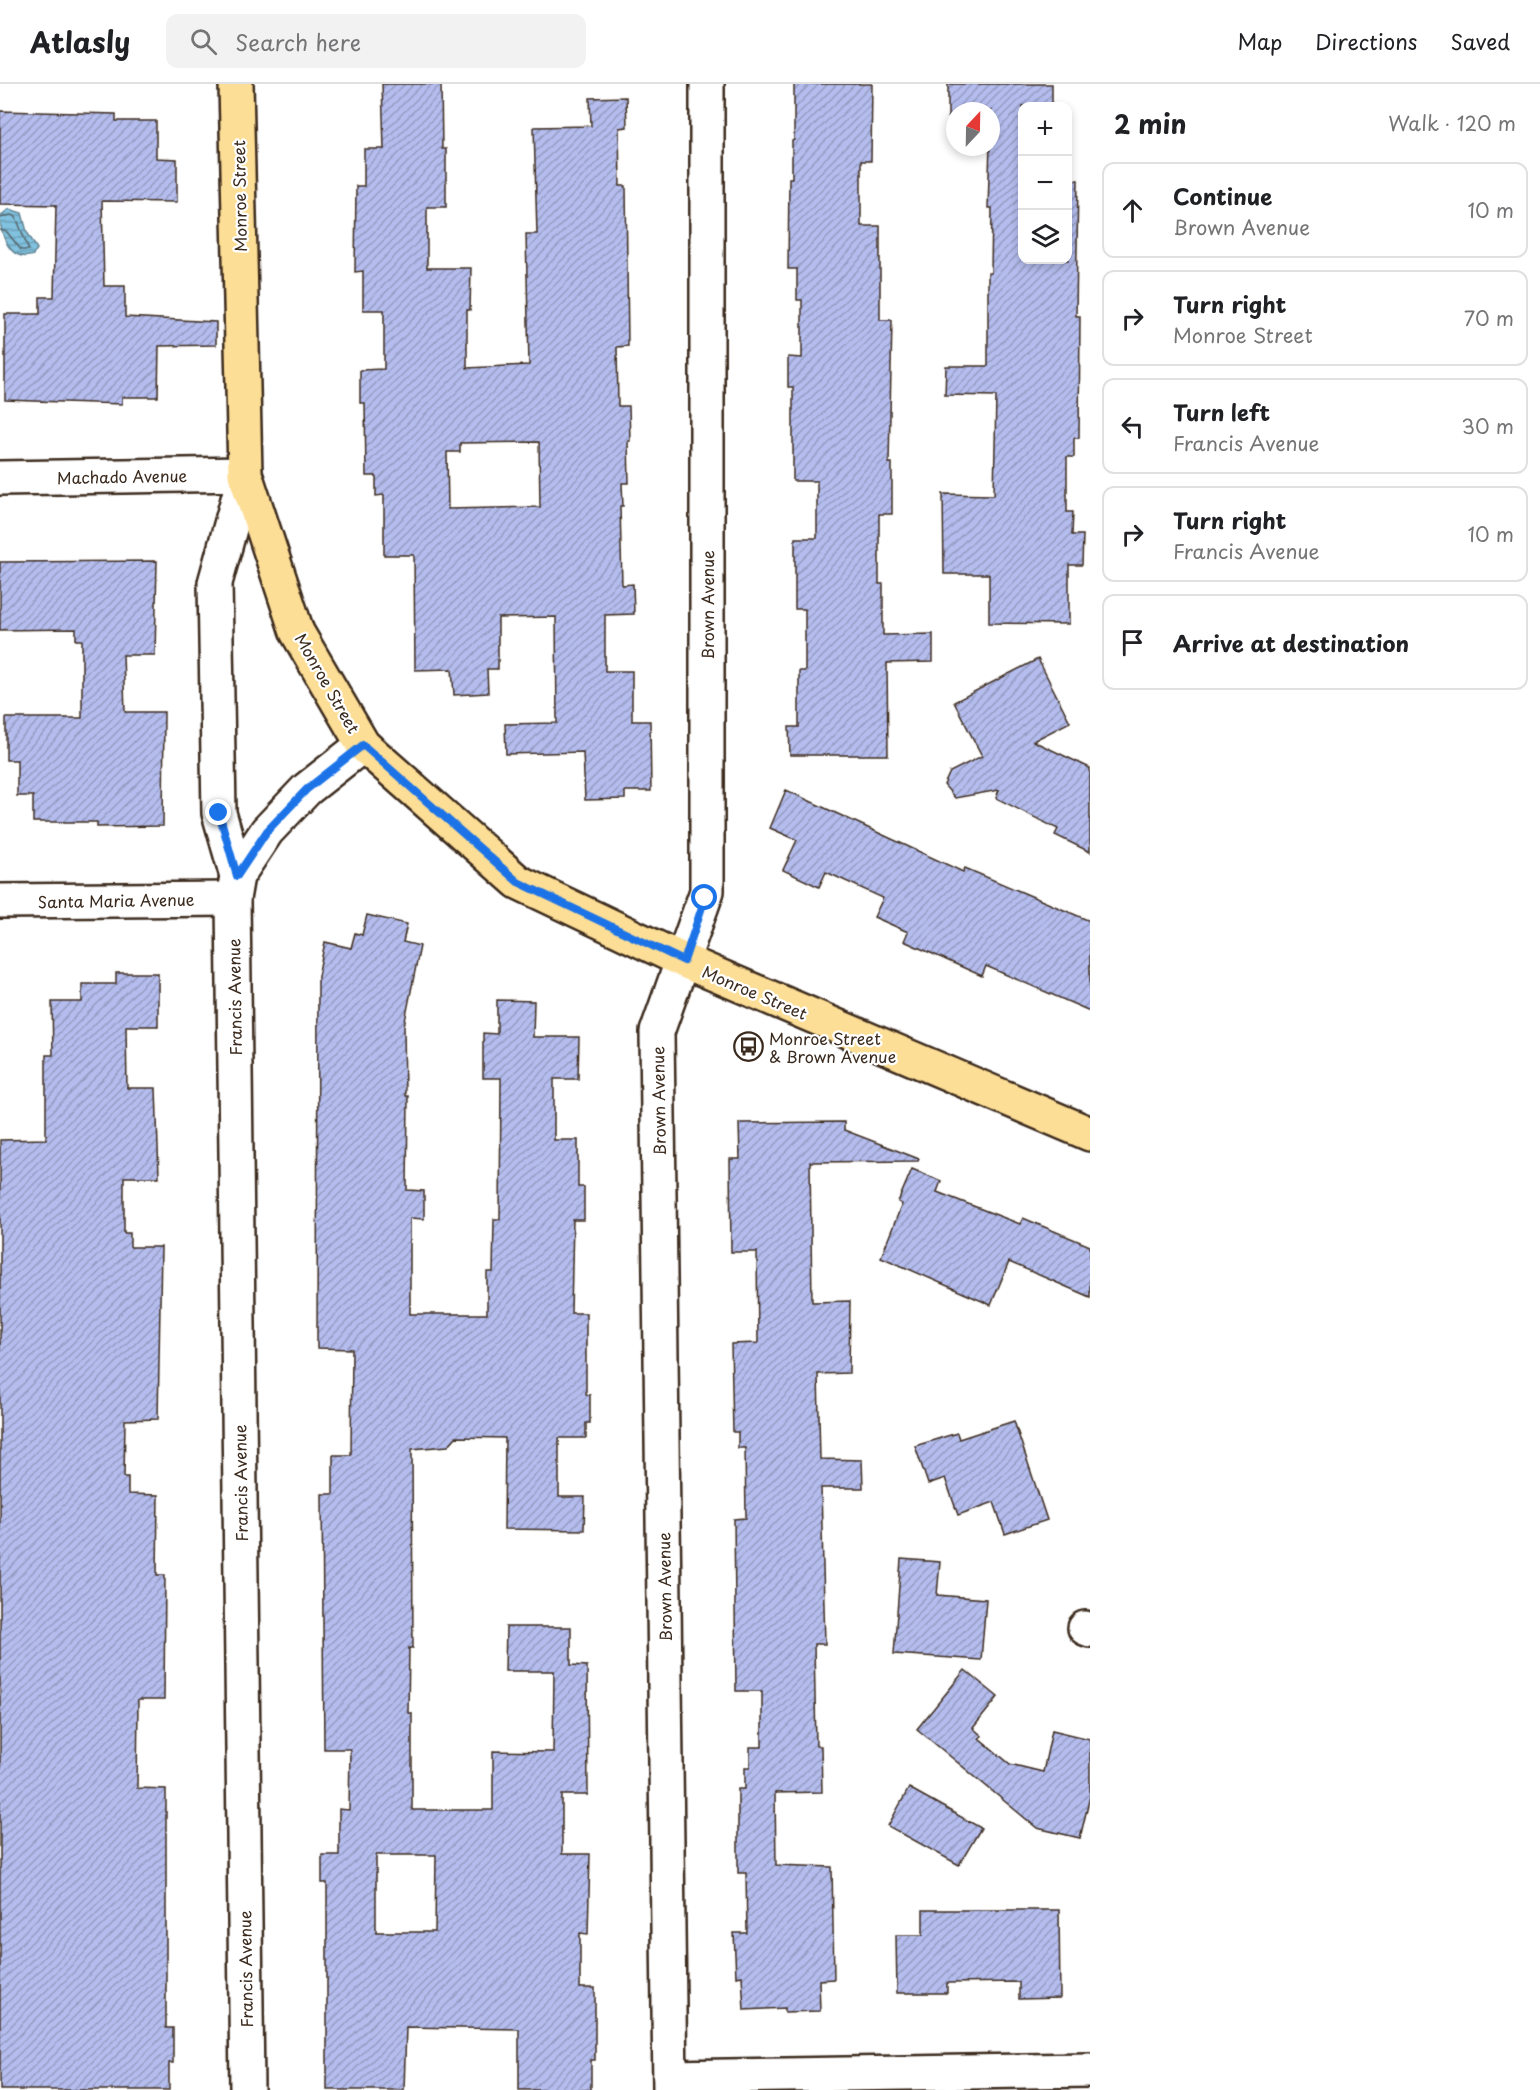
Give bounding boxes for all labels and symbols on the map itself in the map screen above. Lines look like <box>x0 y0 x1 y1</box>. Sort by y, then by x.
north arrow <box>946 102 1000 156</box>
street label: Monroe Street <box>226 139 252 252</box>
street label: Machado Avenue <box>57 463 188 489</box>
street label: Brown Avenue <box>695 550 719 660</box>
street label: Monroe Street <box>290 629 367 738</box>
route end <box>205 799 231 825</box>
route start <box>691 884 717 910</box>
street label: Santa Maria Avenue <box>37 887 195 913</box>
street label: Francis Avenue <box>221 938 247 1056</box>
street label: Monroe Street <box>699 959 812 1025</box>
place label: Monroe Street & Brown Avenue <box>769 1026 896 1068</box>
bus stop icon: Monroe Street & Brown Avenue <box>732 1031 764 1063</box>
street label: Brown Avenue <box>645 1046 671 1156</box>
street label: Francis Avenue <box>227 1424 253 1542</box>
street label: Brown Avenue <box>651 1532 677 1642</box>
street label: Francis Avenue <box>232 1910 258 2028</box>

